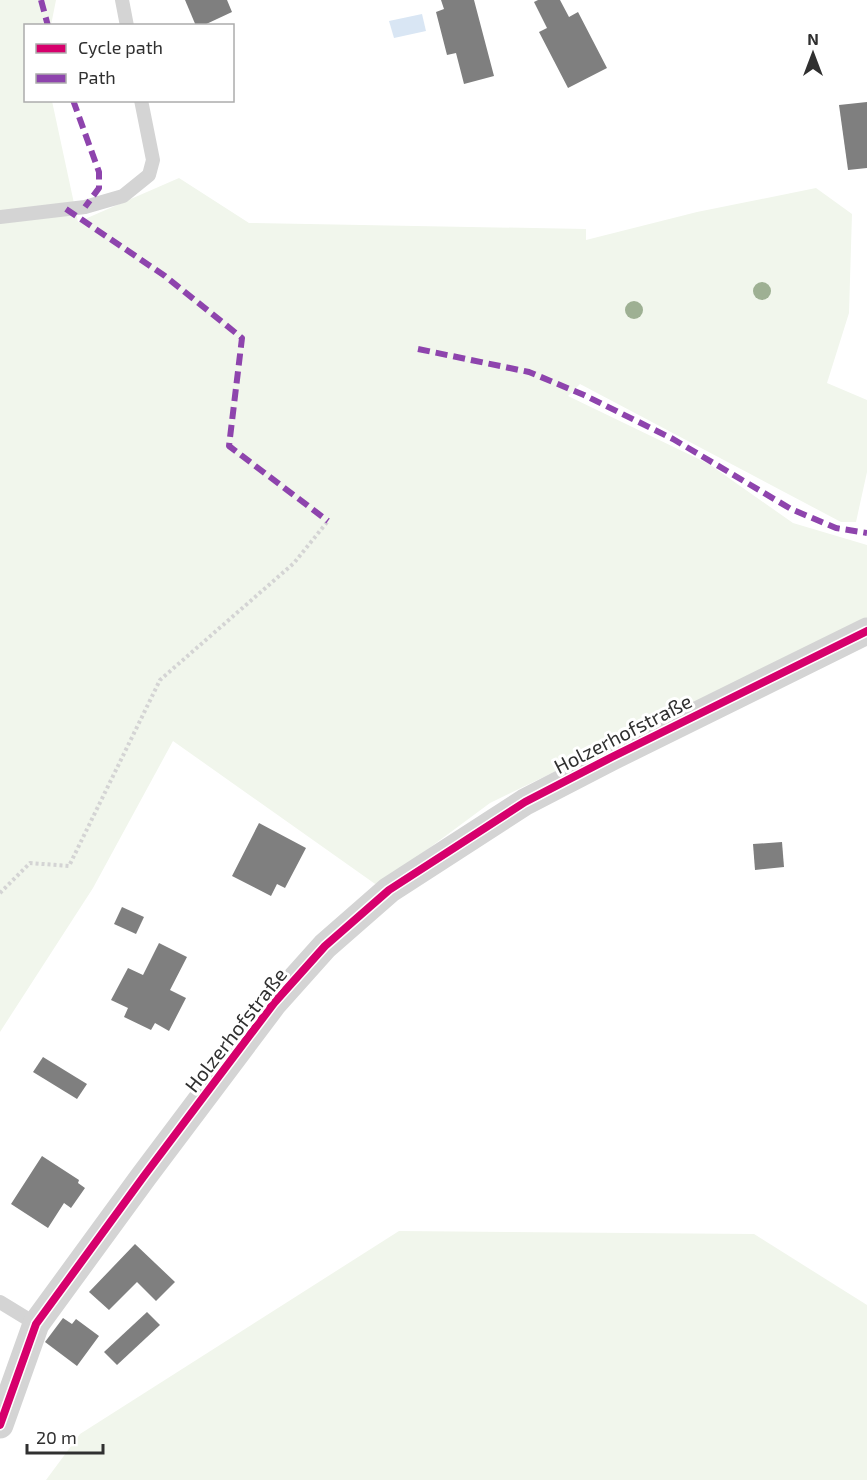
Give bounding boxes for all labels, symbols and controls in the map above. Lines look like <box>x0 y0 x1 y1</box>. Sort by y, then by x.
legend <box>24 24 234 102</box>
north arrow <box>783 24 843 84</box>
text: N <box>807 29 819 48</box>
text: Cycle path <box>78 36 163 58</box>
text: Path <box>78 66 116 88</box>
street label: Holzerhofstraße <box>550 688 695 778</box>
street label: Holzerhofstraße <box>179 962 291 1096</box>
scale bar <box>27 1417 104 1455</box>
text: 20 m <box>36 1426 77 1448</box>

